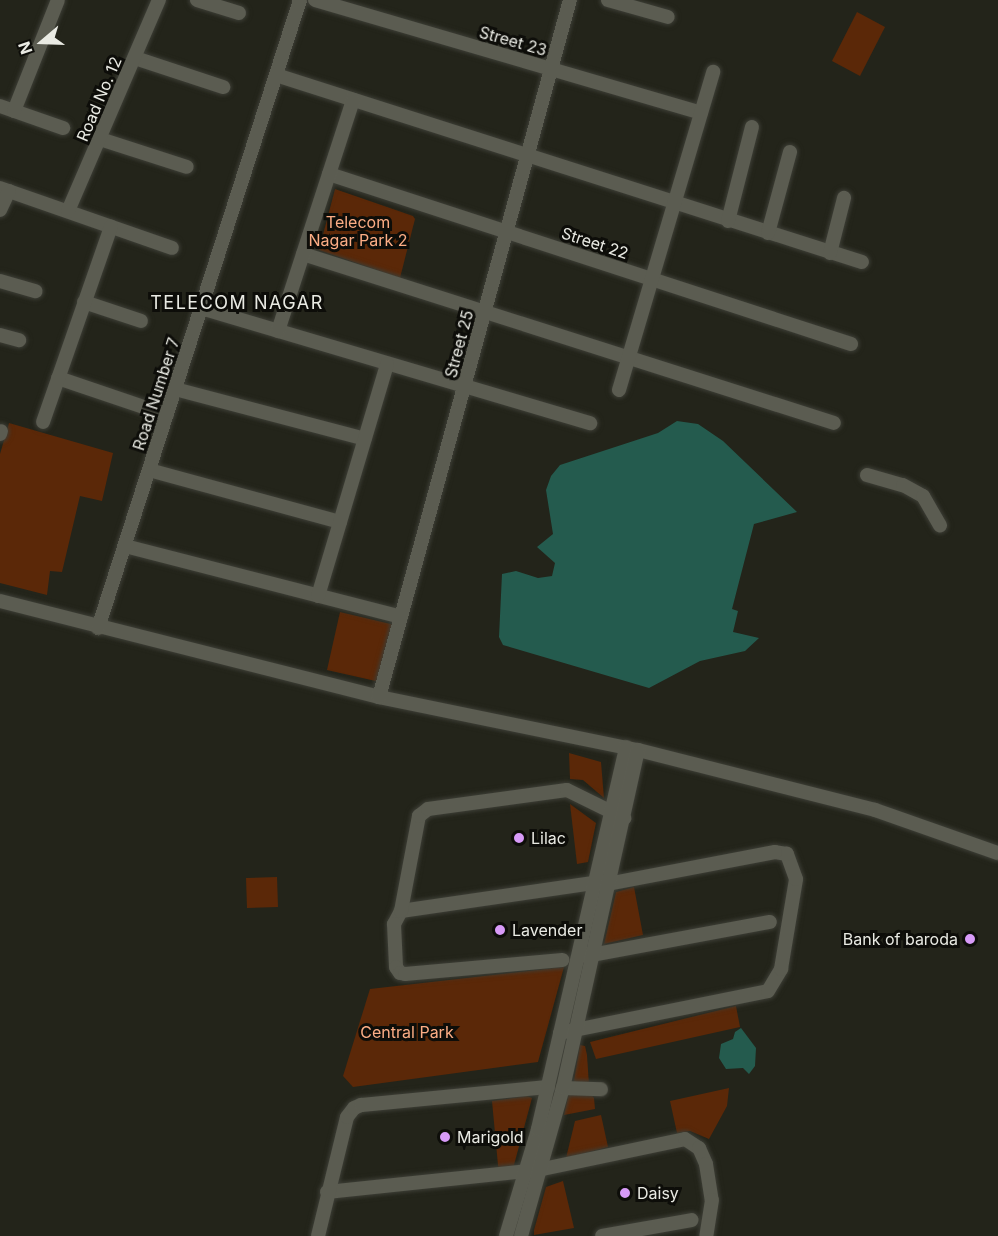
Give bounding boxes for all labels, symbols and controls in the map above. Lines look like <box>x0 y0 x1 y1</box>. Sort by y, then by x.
north arrow <box>12 12 72 72</box>
street label: Street 23 <box>477 22 549 60</box>
text: N <box>14 39 36 57</box>
street label: Road No. 12 <box>73 54 125 144</box>
park label: Telecom Nagar Park 2 <box>309 212 407 250</box>
street label: Street 22 <box>559 223 631 263</box>
district label: TELECOM NAGAR <box>150 292 324 314</box>
street label: Street 25 <box>441 308 477 380</box>
street label: Road Number 7 <box>129 335 183 453</box>
place label: Lilac <box>531 828 566 848</box>
marker: Lilac <box>512 831 526 845</box>
place label: Lavender <box>512 920 582 940</box>
marker: Lavender <box>493 923 507 937</box>
place label: Bank of baroda <box>843 929 958 949</box>
marker: Bank of baroda <box>963 932 977 946</box>
park label: Central Park <box>360 1022 454 1042</box>
place label: Marigold <box>457 1127 524 1147</box>
marker: Marigold <box>438 1130 452 1144</box>
place label: Daisy <box>637 1183 679 1203</box>
marker: Daisy <box>618 1186 632 1200</box>

